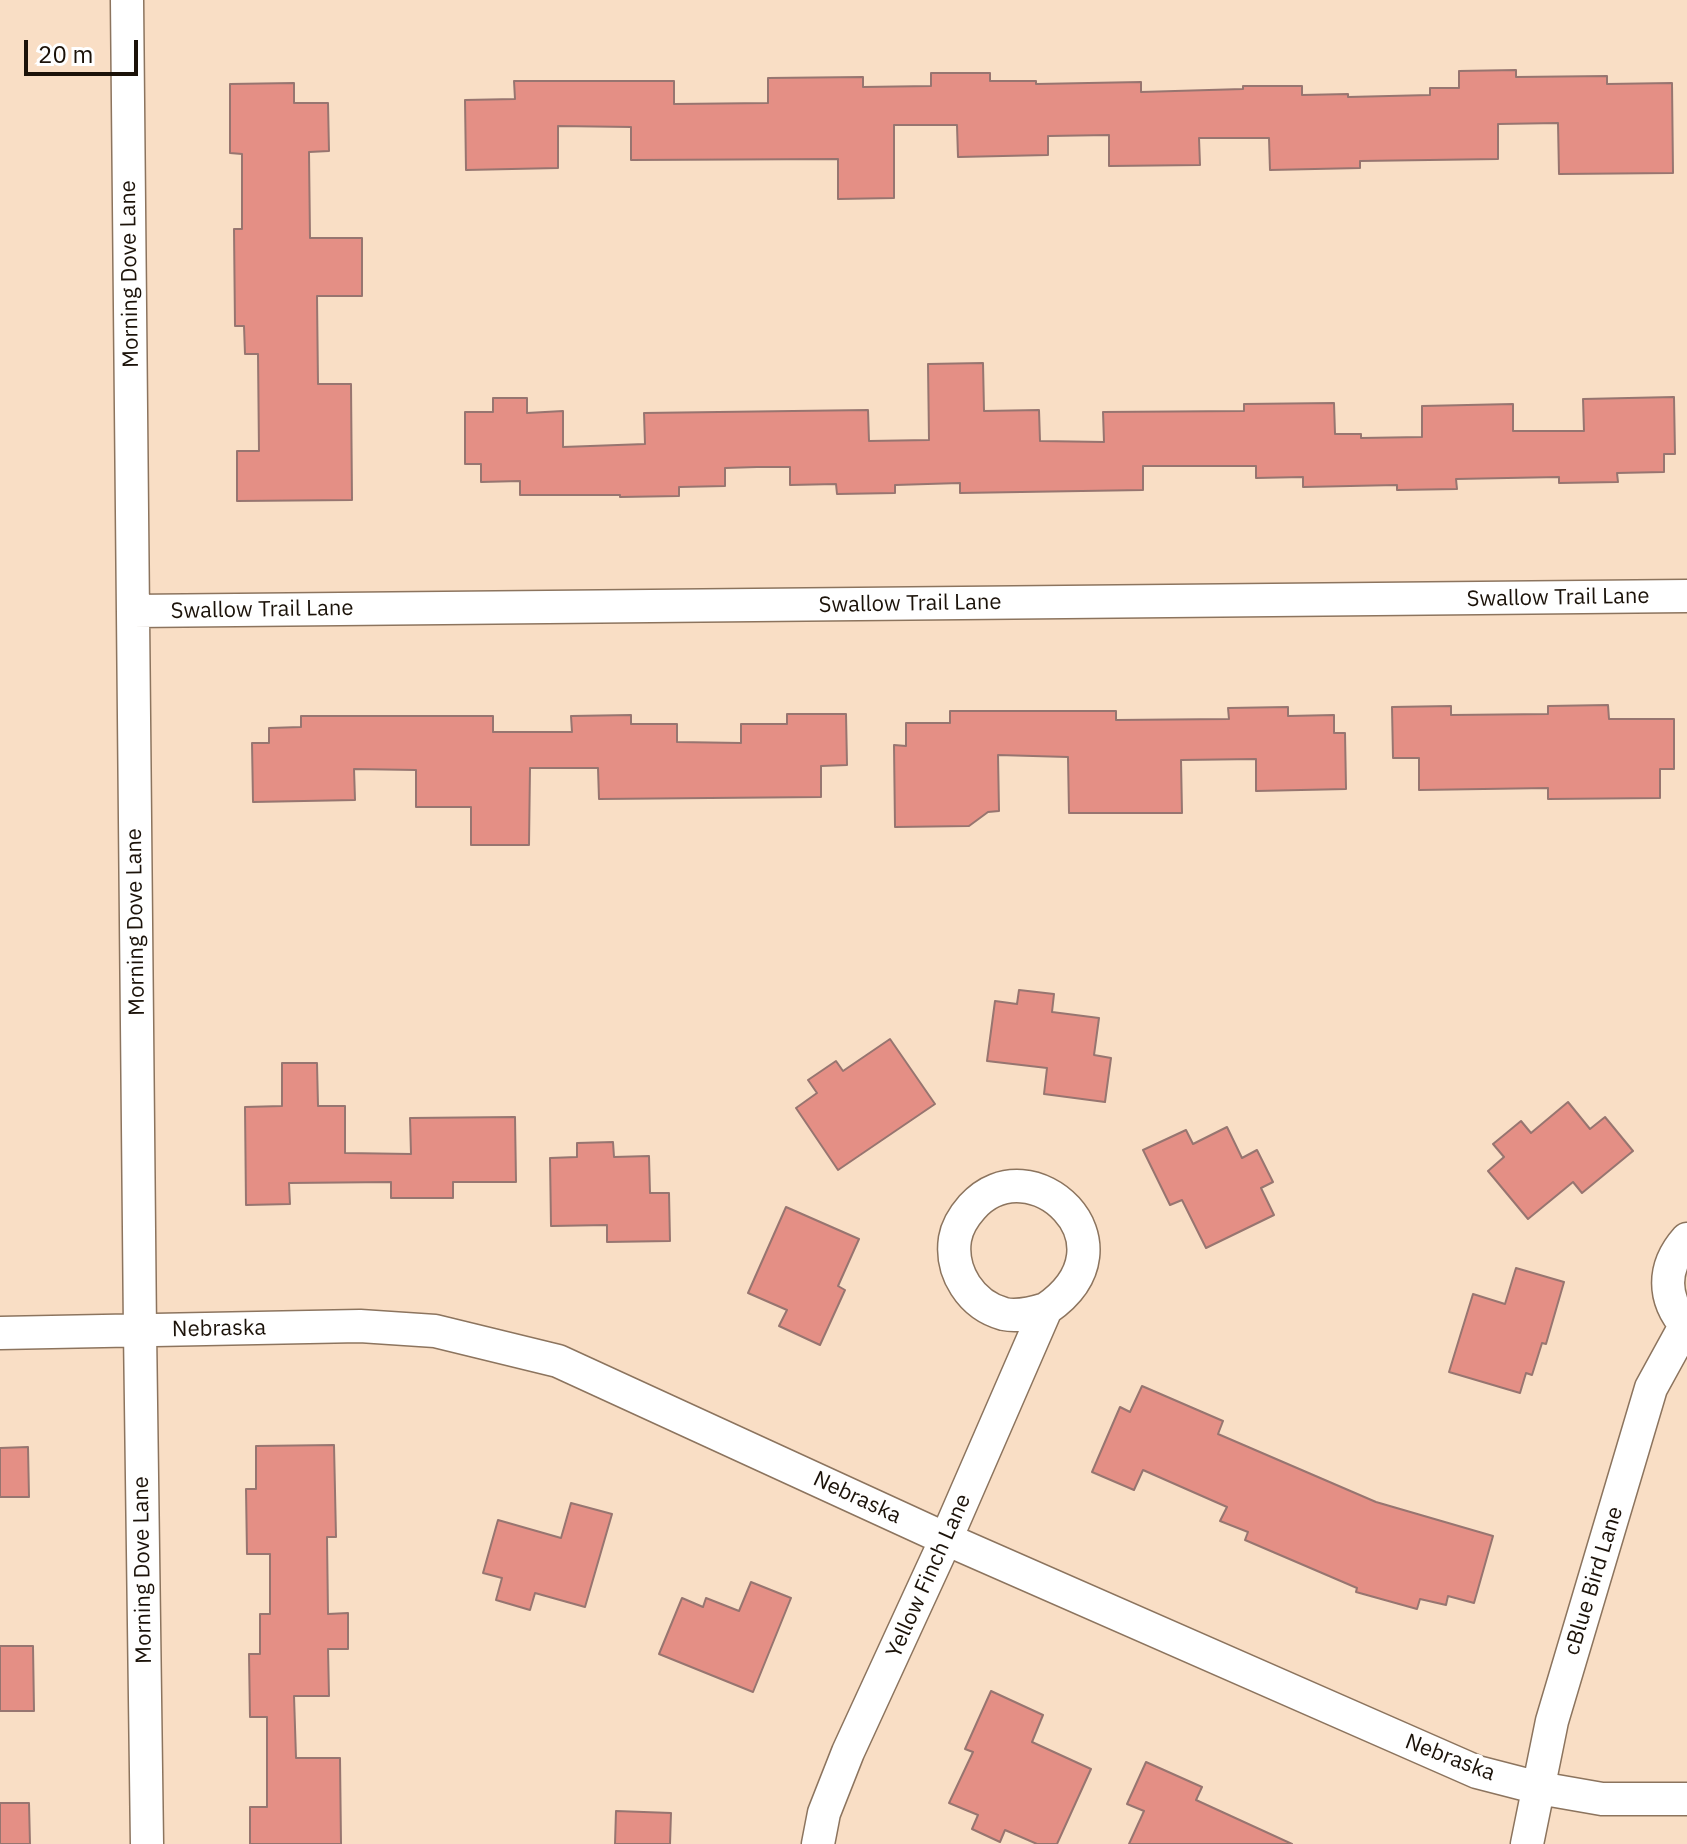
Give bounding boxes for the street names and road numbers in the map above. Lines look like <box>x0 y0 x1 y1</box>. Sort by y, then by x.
street label: Morning Dove Lane <box>115 180 145 368</box>
street label: Swallow Trail Lane <box>1466 583 1650 613</box>
street label: Swallow Trail Lane <box>818 589 1002 619</box>
street label: Swallow Trail Lane <box>170 595 354 625</box>
street label: Morning Dove Lane <box>121 828 151 1016</box>
street label: Nebraska <box>172 1315 266 1343</box>
street label: Nebraska <box>809 1466 905 1530</box>
street label: Morning Dove Lane <box>128 1476 158 1664</box>
street label: Yellow Finch Lane <box>881 1490 977 1662</box>
street label: cBlue Bird Lane <box>1559 1503 1629 1659</box>
street label: Nebraska <box>1401 1729 1499 1787</box>

